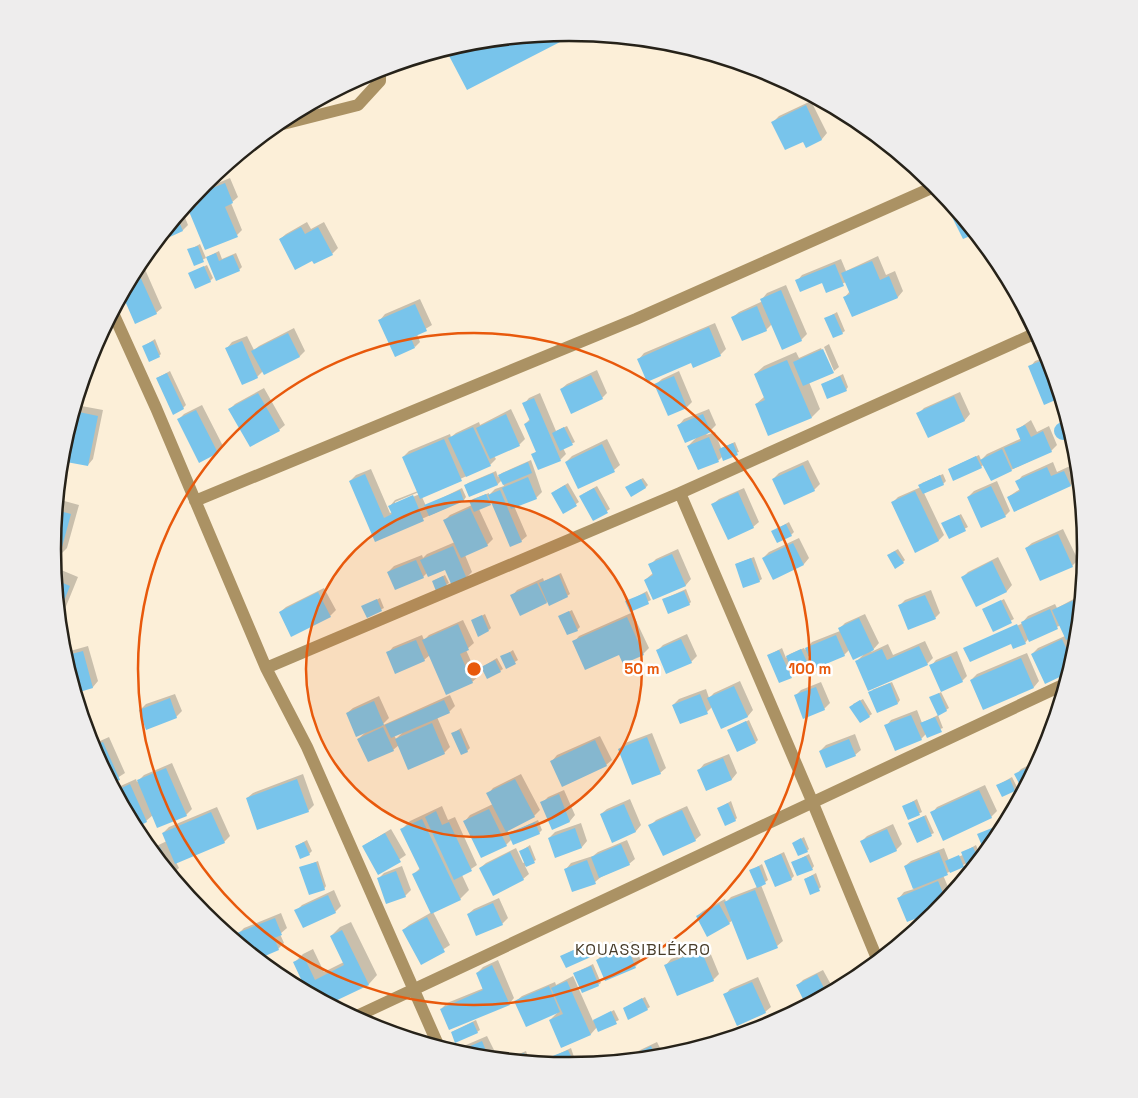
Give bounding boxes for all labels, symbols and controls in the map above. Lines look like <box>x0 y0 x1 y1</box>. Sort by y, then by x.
text: 50 m <box>624 659 660 678</box>
text: 100 m <box>789 659 831 678</box>
centre of rings <box>465 660 483 678</box>
district label: KOUASSIBLÉKRO <box>575 939 711 960</box>

